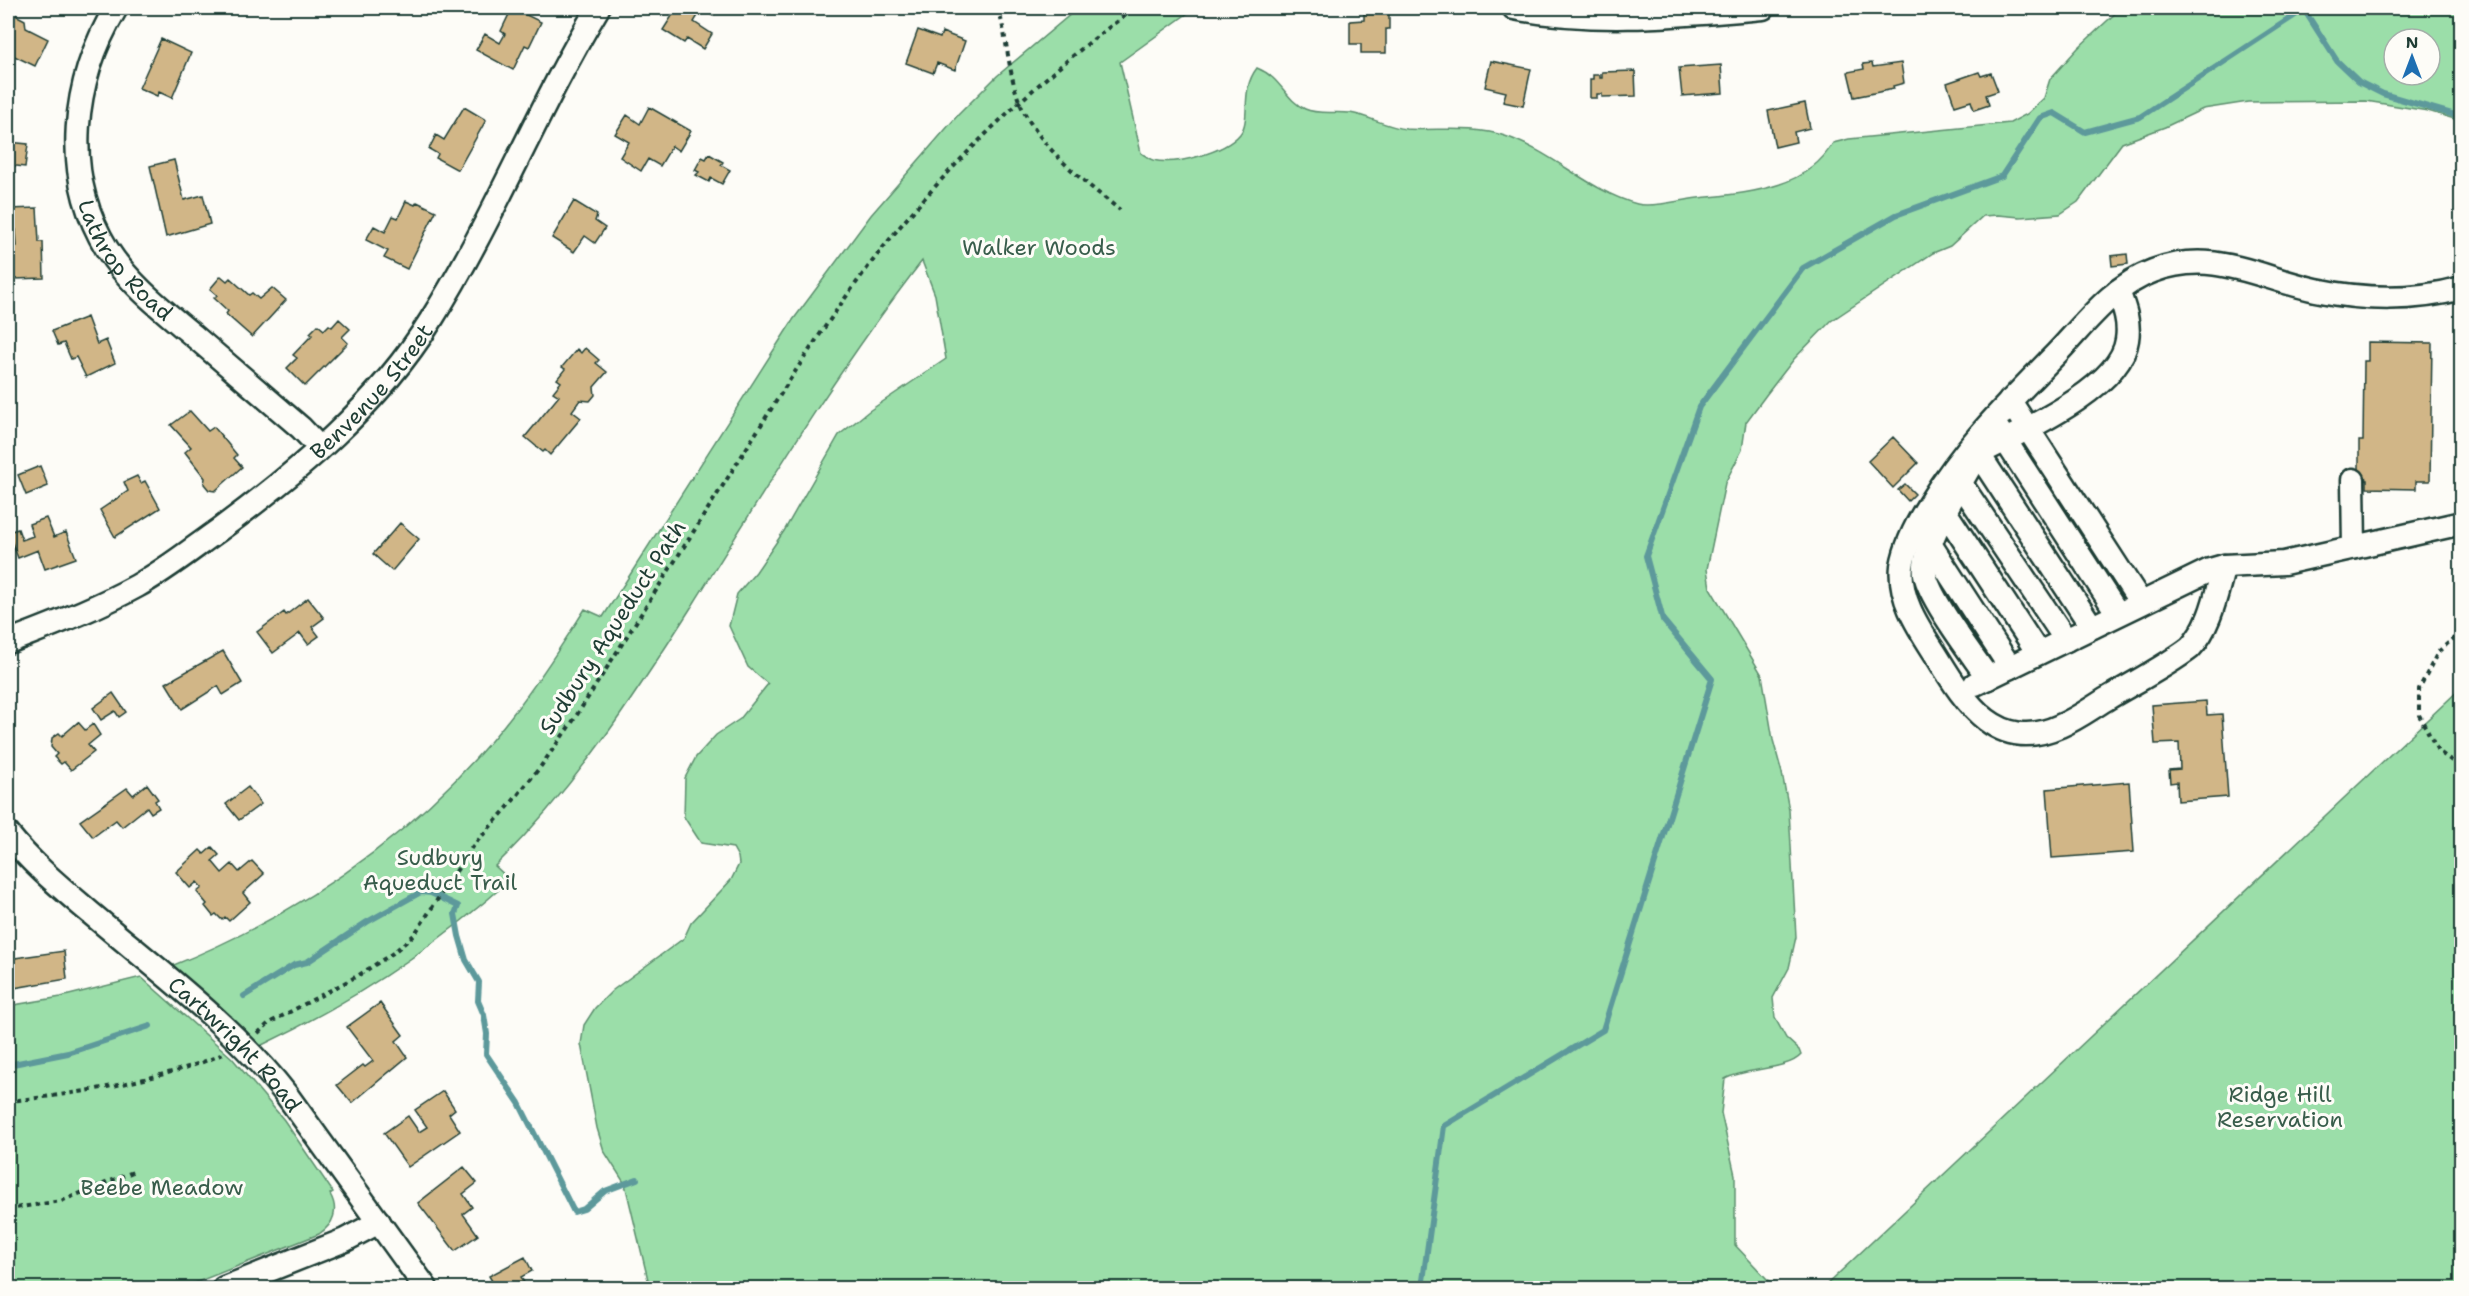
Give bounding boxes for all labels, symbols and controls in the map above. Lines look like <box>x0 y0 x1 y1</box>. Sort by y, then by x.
north arrow <box>2382 27 2442 87</box>
text: N <box>2406 32 2418 53</box>
street label: Lathrop Road <box>71 196 179 327</box>
park label: Walker Woods <box>962 233 1116 262</box>
street label: Benvenue Street <box>304 318 440 466</box>
street label: Sudbury Aqueduct Path <box>532 515 692 740</box>
park label: Sudbury Aqueduct Trail <box>363 843 518 897</box>
street label: Cartwright Road <box>162 970 308 1118</box>
park label: Ridge Hill Reservation <box>2217 1080 2343 1134</box>
park label: Beebe Meadow <box>81 1173 243 1202</box>

